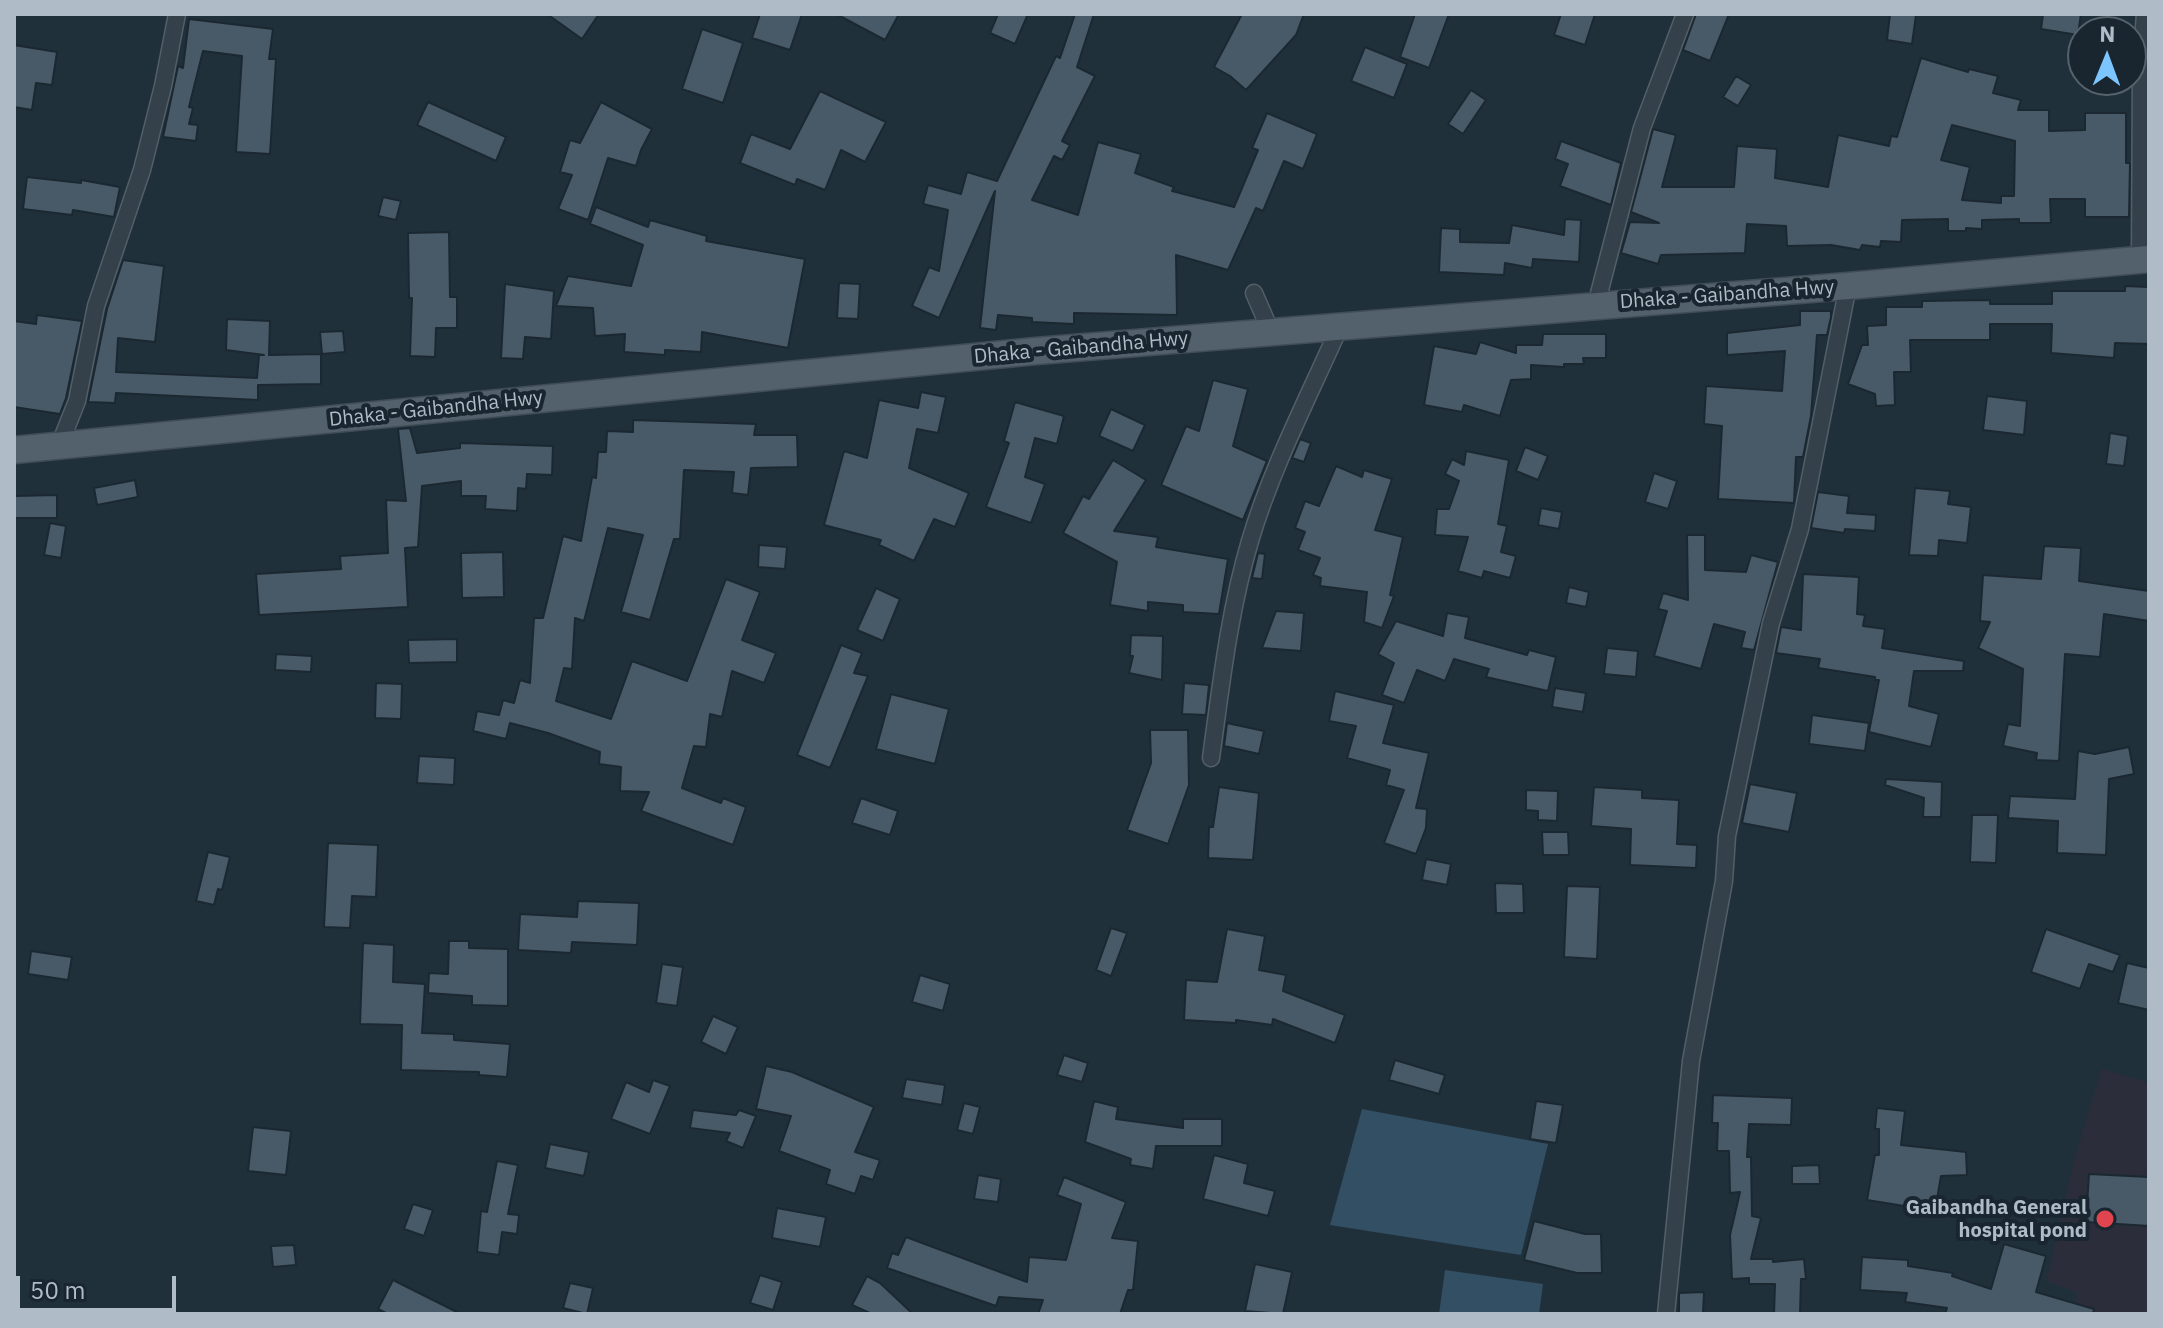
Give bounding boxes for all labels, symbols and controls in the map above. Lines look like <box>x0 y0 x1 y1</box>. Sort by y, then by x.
north arrow <box>2067 16 2147 96</box>
text: N <box>2099 19 2116 48</box>
street label: Dhaka - Gaibandha Hwy <box>1619 276 1835 314</box>
street label: Dhaka - Gaibandha Hwy <box>973 327 1189 369</box>
street label: Dhaka - Gaibandha Hwy <box>328 386 544 432</box>
place label: Gaibandha General hospital pond <box>1906 1196 2087 1243</box>
marker: Gaibandha General hospital pond <box>2094 1208 2116 1230</box>
scale bar <box>20 1260 180 1310</box>
text: 50 m <box>30 1274 85 1306</box>

